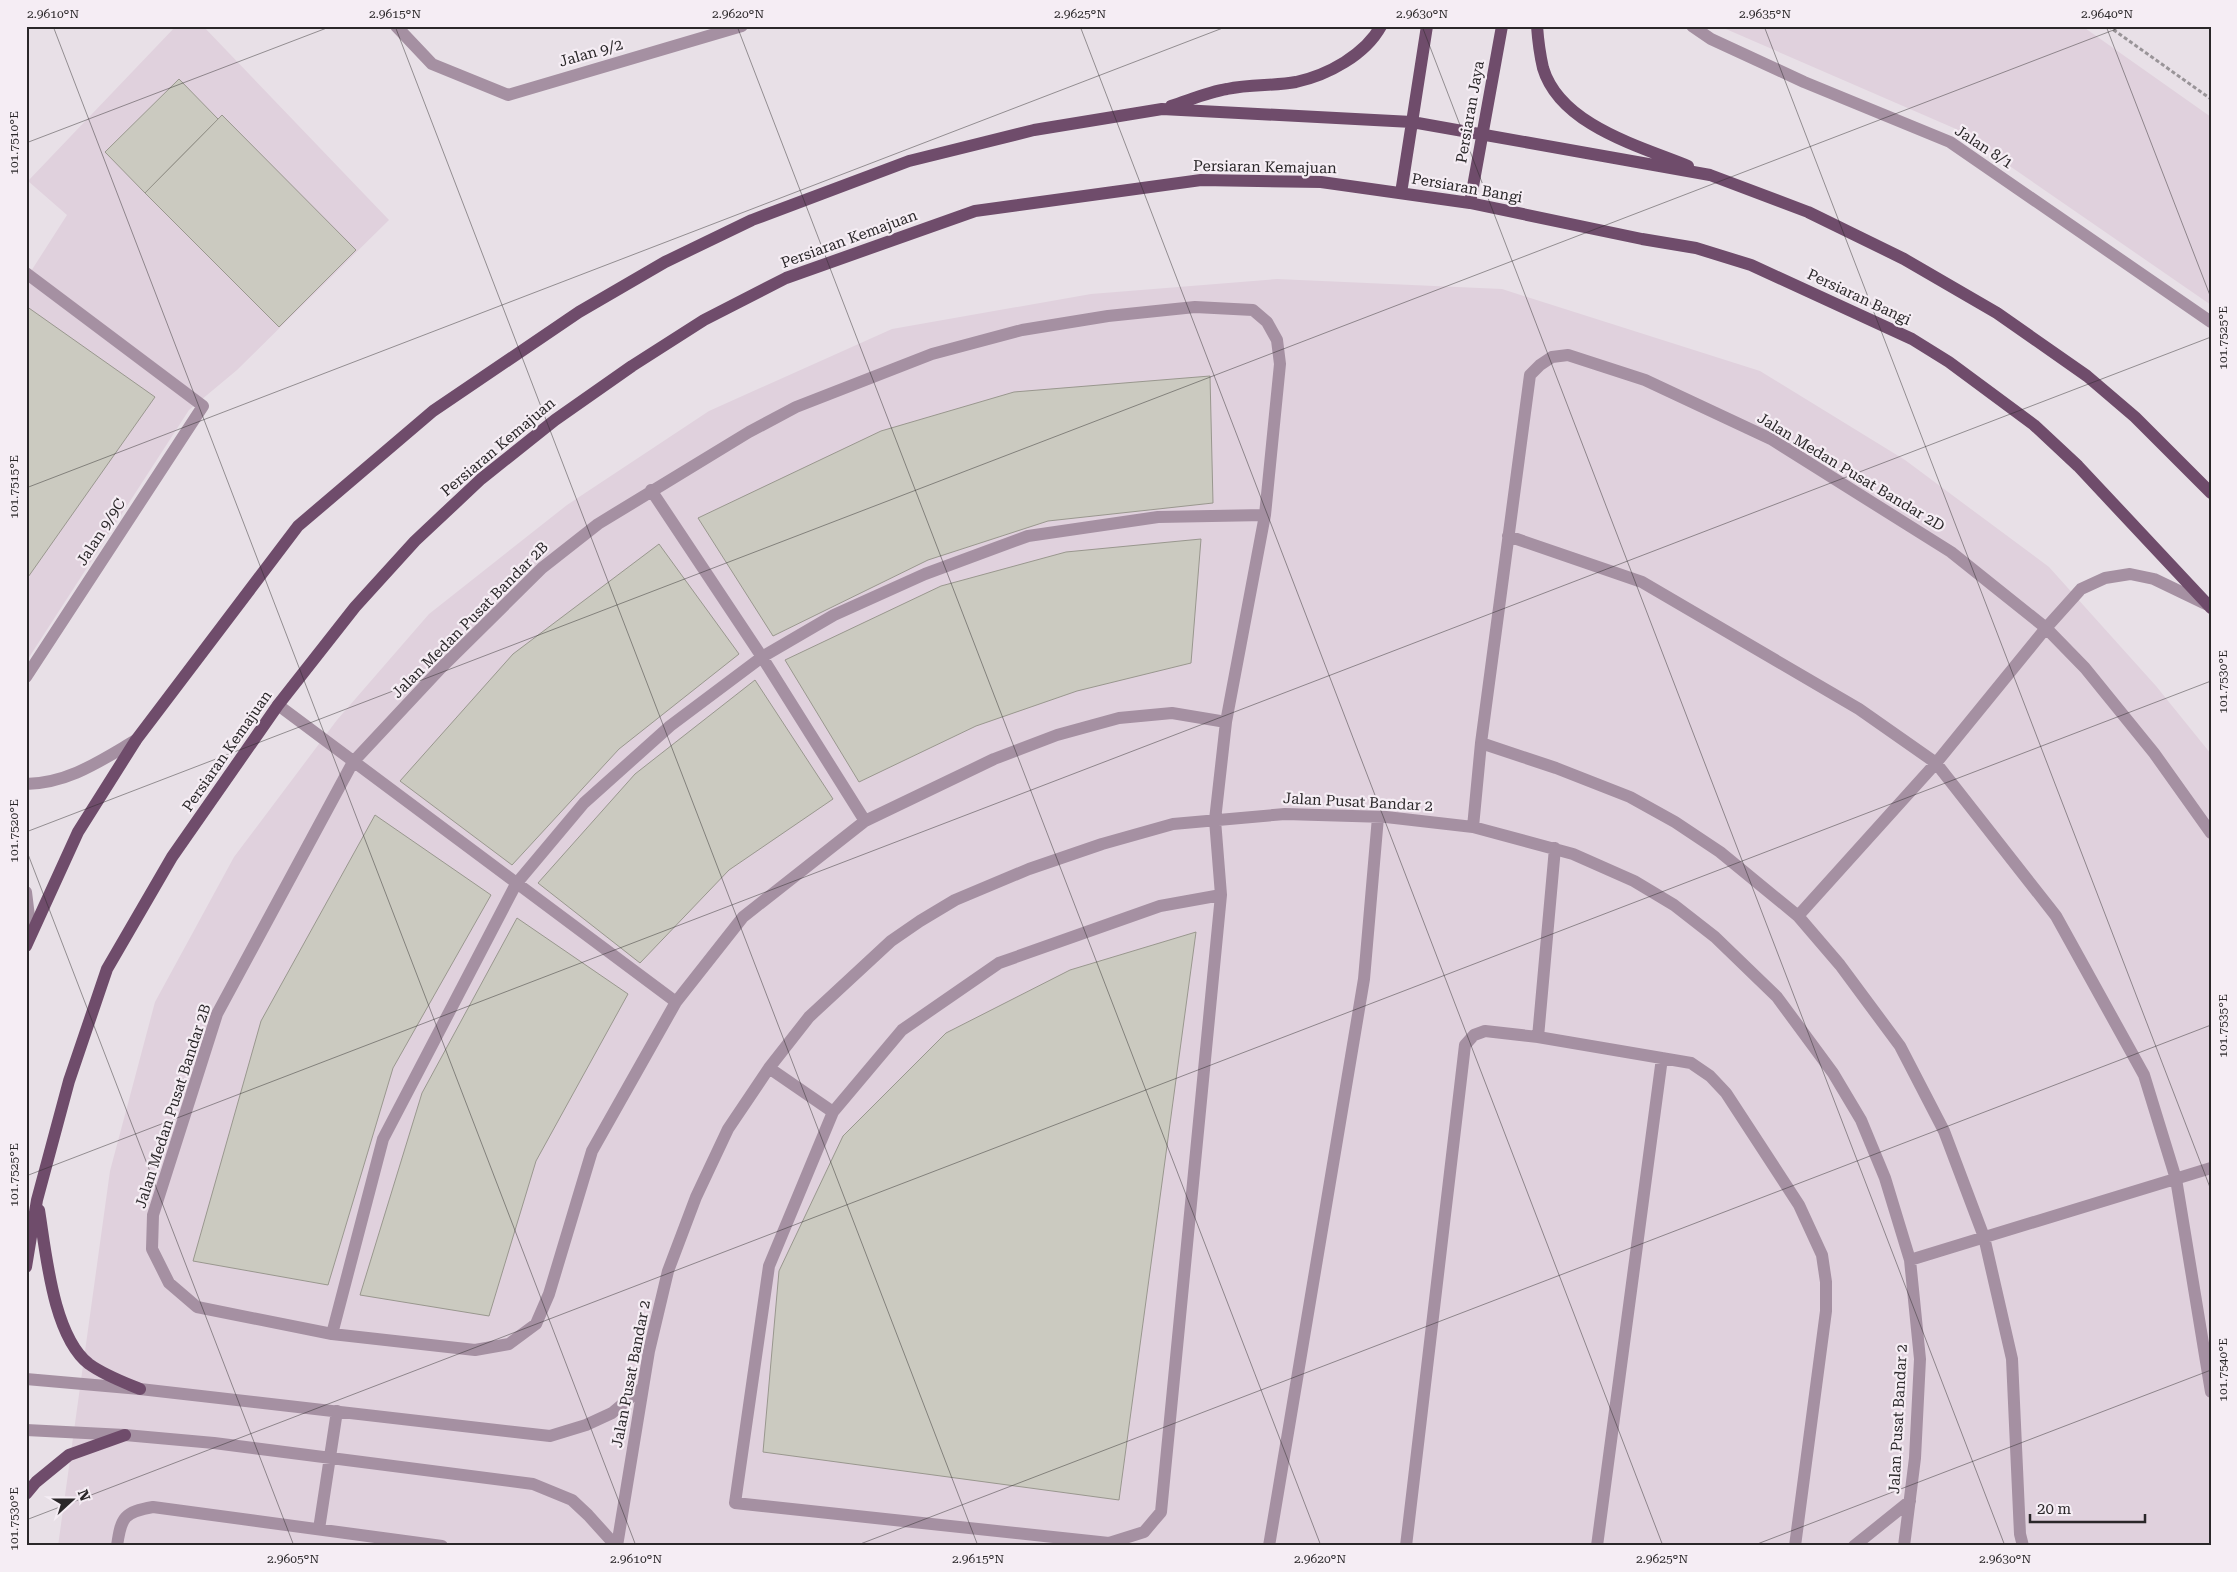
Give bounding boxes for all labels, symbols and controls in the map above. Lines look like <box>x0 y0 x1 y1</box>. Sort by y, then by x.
text: 2.9610°N <box>27 7 79 21</box>
text: 2.9615°N <box>369 7 421 21</box>
text: 2.9620°N <box>712 7 764 21</box>
text: 2.9625°N <box>1054 7 1106 21</box>
text: 2.9630°N <box>1396 7 1448 21</box>
text: 2.9635°N <box>1739 7 1791 21</box>
text: 2.9640°N <box>2081 7 2133 21</box>
street label: Jalan 9/2 <box>557 35 625 71</box>
street label: Persiaran Jaya <box>1452 59 1488 165</box>
text: 101.7510°E <box>7 111 21 175</box>
street label: Jalan 8/1 <box>1952 122 2016 172</box>
street label: Persiaran Kemajuan <box>1193 157 1337 177</box>
street label: Persiaran Bangi <box>1410 169 1524 207</box>
street label: Persiaran Kemajuan <box>778 206 920 272</box>
street label: Persiaran Bangi <box>1804 265 1914 329</box>
text: 101.7525°E <box>2216 306 2230 370</box>
street label: Persiaran Kemajuan <box>437 394 559 500</box>
street label: Jalan Medan Pusat Bandar 2D <box>1754 409 1948 535</box>
text: 101.7515°E <box>7 455 21 519</box>
street label: Jalan 9/9C <box>73 495 129 569</box>
street label: Jalan Medan Pusat Bandar 2B <box>388 538 552 702</box>
text: 101.7530°E <box>2216 650 2230 714</box>
street label: Persiaran Kemajuan <box>178 687 276 815</box>
street label: Jalan Pusat Bandar 2 <box>1283 789 1433 815</box>
text: 101.7520°E <box>7 799 21 863</box>
text: 101.7535°E <box>2216 994 2230 1058</box>
street label: Jalan Medan Pusat Bandar 2B <box>131 1002 215 1210</box>
text: 101.7525°E <box>7 1143 21 1207</box>
street label: Jalan Pusat Bandar 2 <box>608 1299 654 1449</box>
text: 101.7540°E <box>2216 1338 2230 1402</box>
street label: Jalan Pusat Bandar 2 <box>1885 1344 1911 1494</box>
north arrow <box>48 1474 98 1524</box>
text: 101.7530°E <box>7 1487 21 1551</box>
text: N <box>75 1487 94 1503</box>
scale bar <box>2030 1492 2144 1524</box>
text: 20 m <box>2037 1500 2072 1518</box>
text: 2.9605°N <box>267 1552 319 1566</box>
text: 2.9610°N <box>610 1552 662 1566</box>
text: 2.9615°N <box>952 1552 1004 1566</box>
text: 2.9620°N <box>1294 1552 1346 1566</box>
text: 2.9625°N <box>1636 1552 1688 1566</box>
text: 2.9630°N <box>1979 1552 2031 1566</box>

